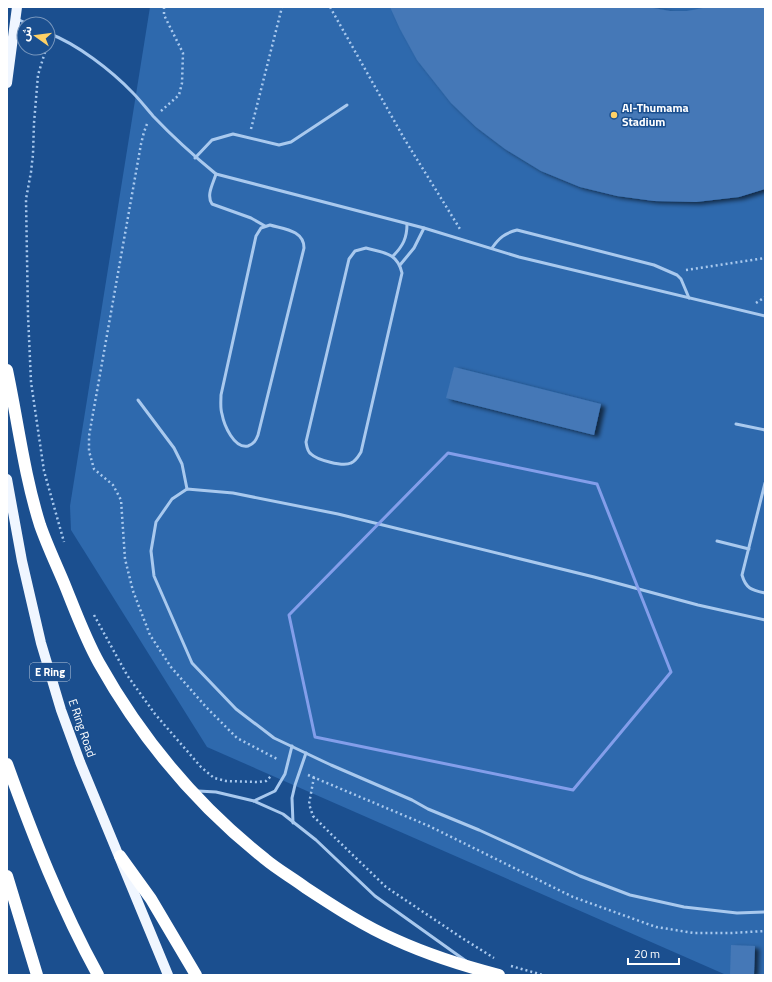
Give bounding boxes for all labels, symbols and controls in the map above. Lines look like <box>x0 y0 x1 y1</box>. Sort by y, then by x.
north arrow <box>16 16 56 56</box>
text: ش <box>17 24 36 43</box>
place label: Al-Thumama Stadium <box>622 98 689 131</box>
marker: Al-Thumama Stadium <box>609 110 619 120</box>
road number: E Ring <box>30 663 70 681</box>
street label: E Ring Road <box>64 696 101 760</box>
scale bar <box>628 940 679 966</box>
text: 20 m <box>634 944 660 963</box>

